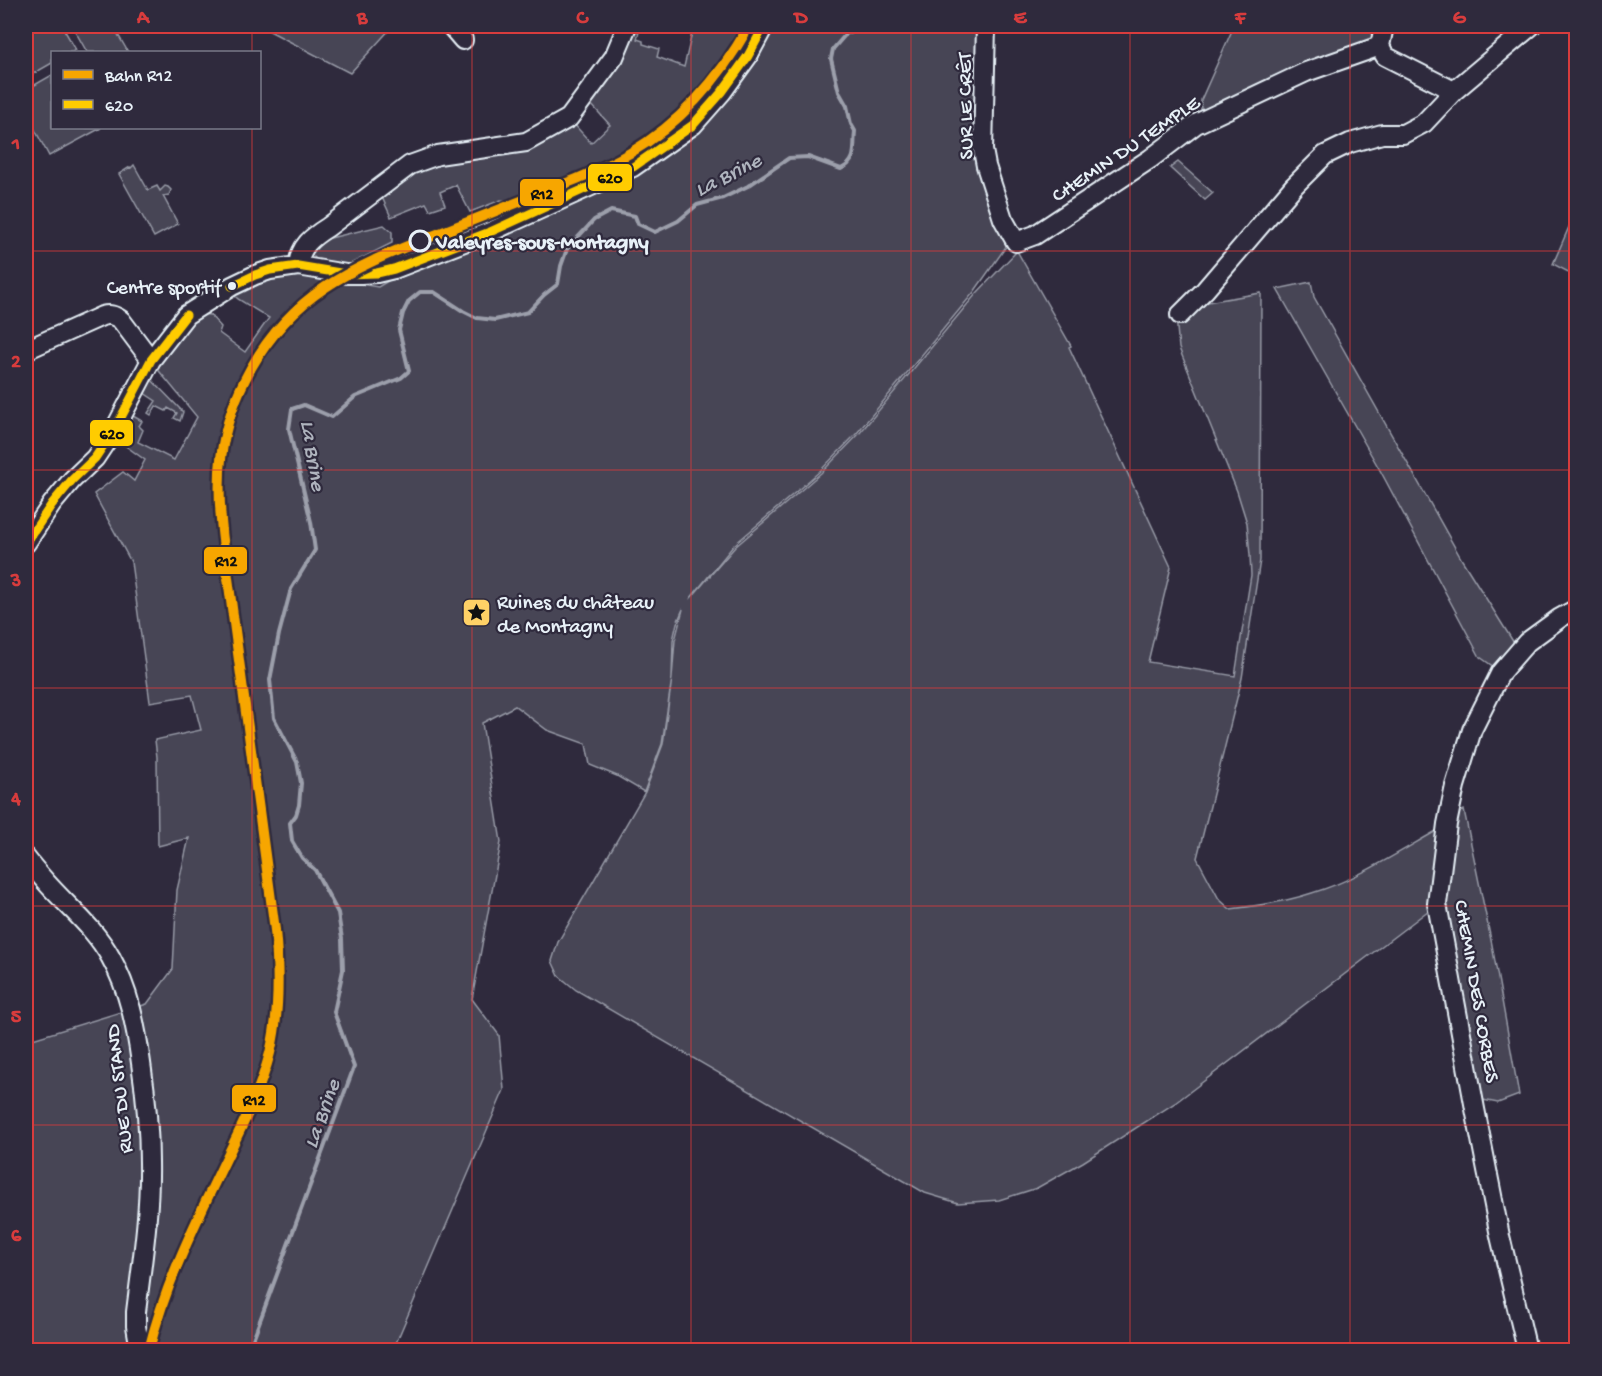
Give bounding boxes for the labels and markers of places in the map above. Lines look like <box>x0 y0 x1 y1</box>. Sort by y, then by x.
marker: Valeyres-sous-Montagny <box>409 230 431 252</box>
place label: Valeyres-sous-Montagny <box>435 232 649 257</box>
place label: Centre sportif <box>107 278 223 301</box>
marker: Centre sportif <box>226 280 238 292</box>
place label: Ruines du château de Montagny <box>497 592 654 641</box>
place icon: Ruines du château de Montagny <box>460 597 492 629</box>

